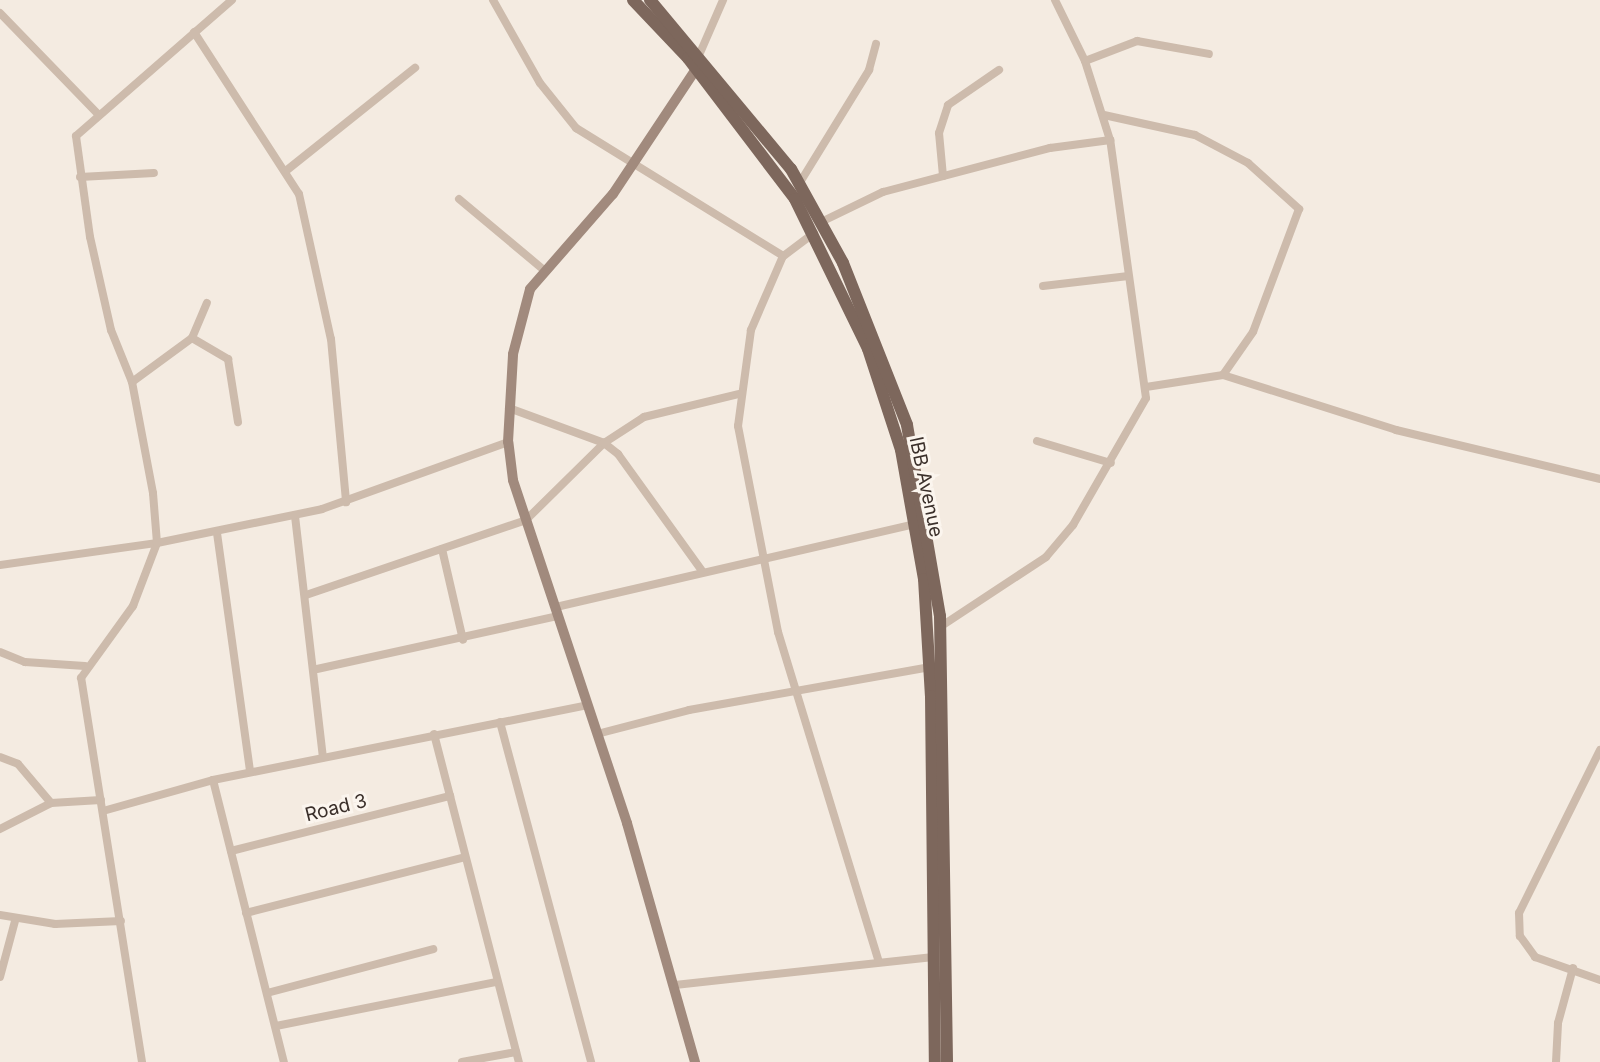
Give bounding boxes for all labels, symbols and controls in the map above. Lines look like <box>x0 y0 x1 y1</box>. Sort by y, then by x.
street label: IBB Avenue <box>904 435 948 539</box>
street label: Road 3 <box>303 789 369 827</box>

